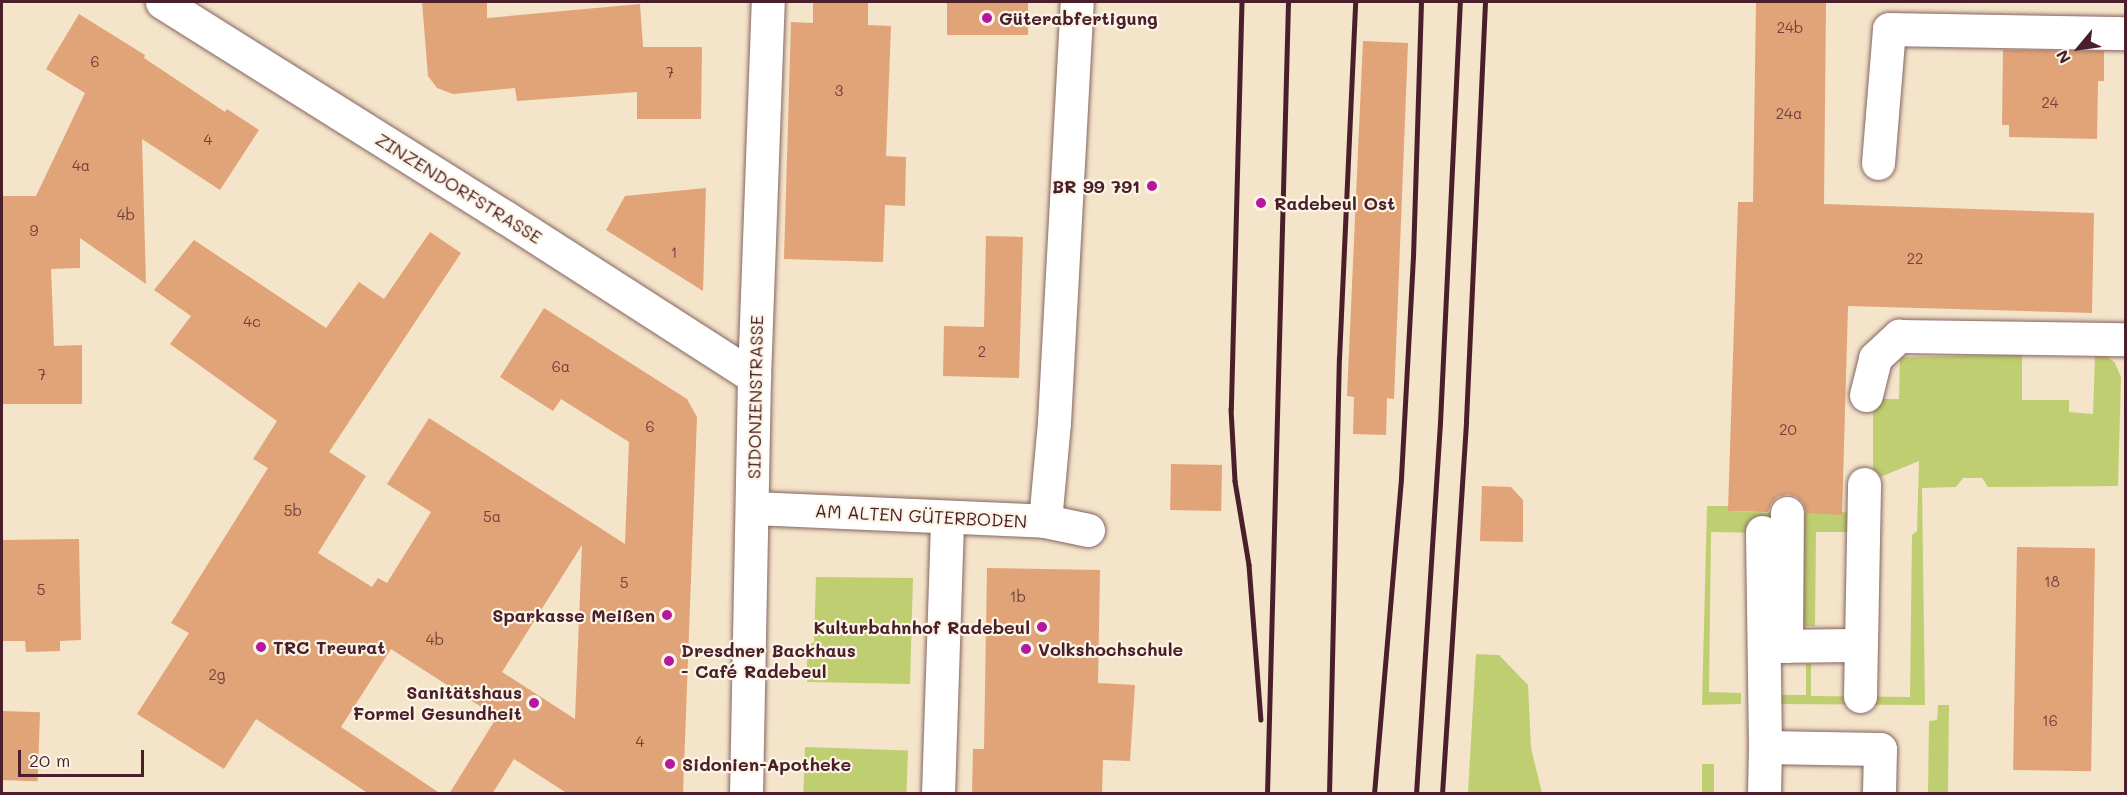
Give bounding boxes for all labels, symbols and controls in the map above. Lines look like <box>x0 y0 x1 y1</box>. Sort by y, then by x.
place label: Güterabfertigung <box>999 7 1158 29</box>
marker: Güterabfertigung <box>980 11 994 25</box>
north arrow <box>2049 18 2109 78</box>
house number: 24b <box>1777 19 1803 37</box>
text: N <box>2051 47 2075 67</box>
house number: 6 <box>90 53 100 71</box>
house number: 7 <box>666 64 674 82</box>
house number: 3 <box>835 82 843 100</box>
house number: 24 <box>2041 94 2059 112</box>
house number: 24a <box>1776 105 1802 123</box>
street label: ZINZENDORFSTRASSE <box>372 128 546 248</box>
house number: 4 <box>204 131 212 149</box>
house number: 4a <box>72 157 90 175</box>
place label: BR 99 791 <box>1052 175 1140 197</box>
marker: BR 99 791 <box>1145 179 1159 193</box>
place label: Radebeul Ost <box>1274 192 1395 214</box>
marker: Radebeul Ost <box>1252 194 1270 212</box>
house number: 4b <box>117 206 135 224</box>
house number: 9 <box>30 222 38 240</box>
house number: 1 <box>671 244 677 262</box>
house number: 22 <box>1907 250 1923 268</box>
house number: 4c <box>243 313 261 331</box>
street label: SIDONIENSTRASSE <box>743 315 767 479</box>
house number: 2 <box>978 343 986 361</box>
house number: 6a <box>552 358 570 376</box>
house number: 7 <box>38 366 46 384</box>
house number: 6 <box>645 418 655 436</box>
house number: 20 <box>1779 421 1797 439</box>
street label: AM ALTEN GÜTERBODEN <box>814 500 1028 532</box>
house number: 5b <box>284 502 302 520</box>
house number: 5a <box>483 508 501 526</box>
house number: 18 <box>2044 573 2060 591</box>
house number: 5 <box>620 574 628 592</box>
house number: 5 <box>37 581 45 599</box>
house number: 1b <box>1010 588 1026 606</box>
place label: Sparkasse Meißen <box>492 604 655 626</box>
marker: Sparkasse Meißen <box>660 608 674 622</box>
place label: Kulturbahnhof Radebeul <box>813 616 1030 638</box>
marker: Kulturbahnhof Radebeul <box>1035 620 1049 634</box>
house number: 4b <box>426 631 444 649</box>
place label: TRC Treurat <box>273 636 385 658</box>
place label: Volkshochschule <box>1038 638 1183 660</box>
marker: TRC Treurat <box>254 640 268 654</box>
place label: Dresdner Backhaus - Café Radebeul <box>681 640 856 682</box>
marker: Volkshochschule <box>1019 642 1033 656</box>
marker: Dresdner Backhaus - Café Radebeul <box>662 654 676 668</box>
house number: 2g <box>208 666 226 684</box>
place label: Sanitätshaus Formel Gesundheit <box>353 682 522 724</box>
marker: Sanitätshaus Formel Gesundheit <box>527 696 541 710</box>
house number: 16 <box>2042 712 2058 730</box>
house number: 4 <box>636 733 644 751</box>
scale bar <box>21 738 147 776</box>
text: 20 m <box>29 748 70 772</box>
place label: Sidonien-Apotheke <box>682 753 851 775</box>
marker: Sidonien-Apotheke <box>663 757 677 771</box>

